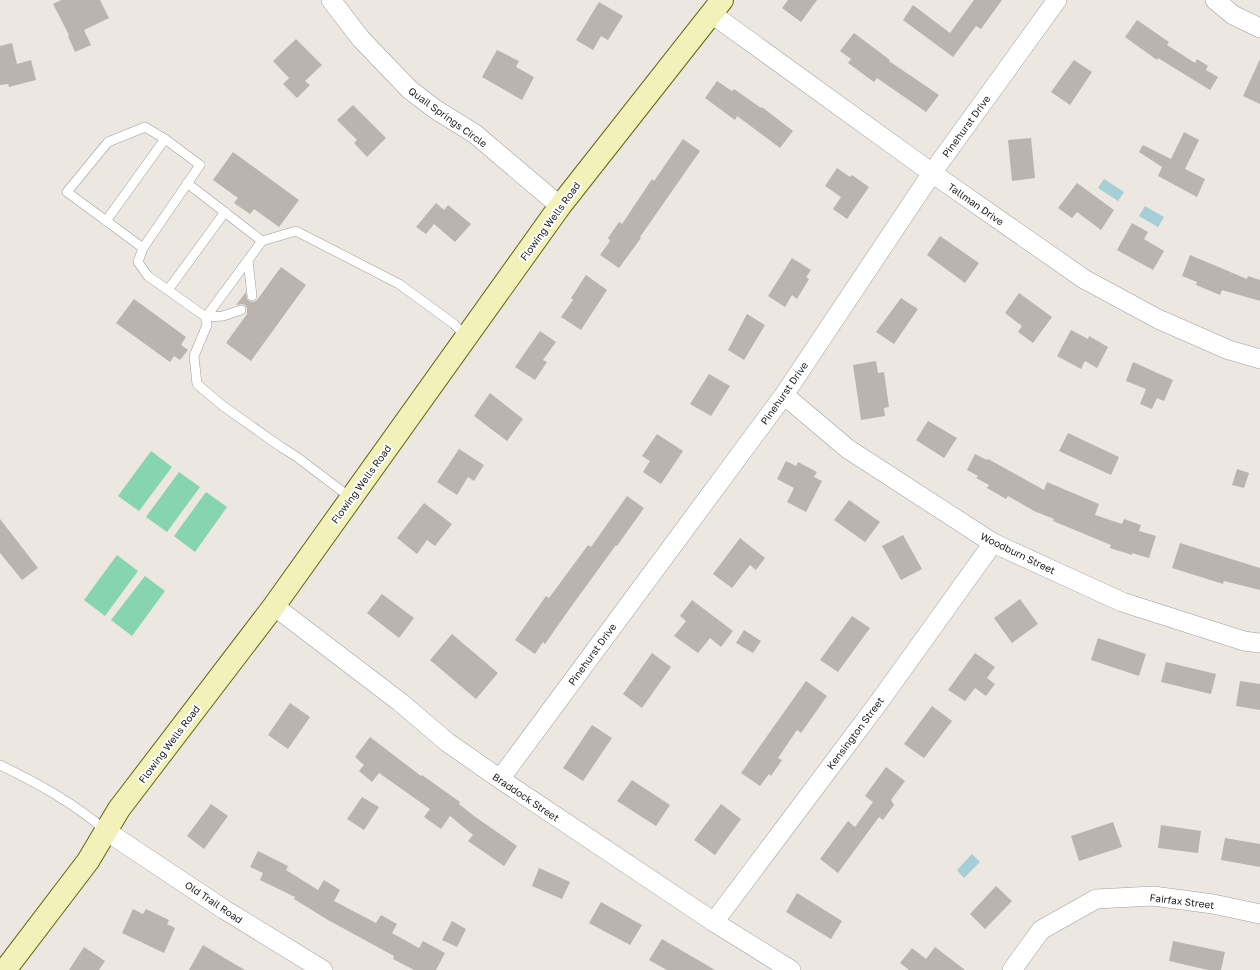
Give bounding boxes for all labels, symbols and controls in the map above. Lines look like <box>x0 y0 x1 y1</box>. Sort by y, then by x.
street label: Quail Springs Circle <box>406 84 490 150</box>
street label: Pinehurst Drive <box>939 92 993 159</box>
street label: Flowing Wells Road <box>517 179 583 263</box>
street label: Tallman Drive <box>946 180 1006 228</box>
street label: Pinehurst Drive <box>758 359 810 427</box>
street label: Flowing Wells Road <box>328 442 394 526</box>
street label: Woodburn Street <box>979 530 1057 576</box>
street label: Pinehurst Drive <box>565 620 619 687</box>
street label: Kensington Street <box>824 695 886 771</box>
street label: Flowing Wells Road <box>136 703 202 785</box>
street label: Braddock Street <box>490 770 562 824</box>
street label: Old Trail Road <box>183 878 245 926</box>
street label: Fairfax Street <box>1149 891 1215 911</box>

